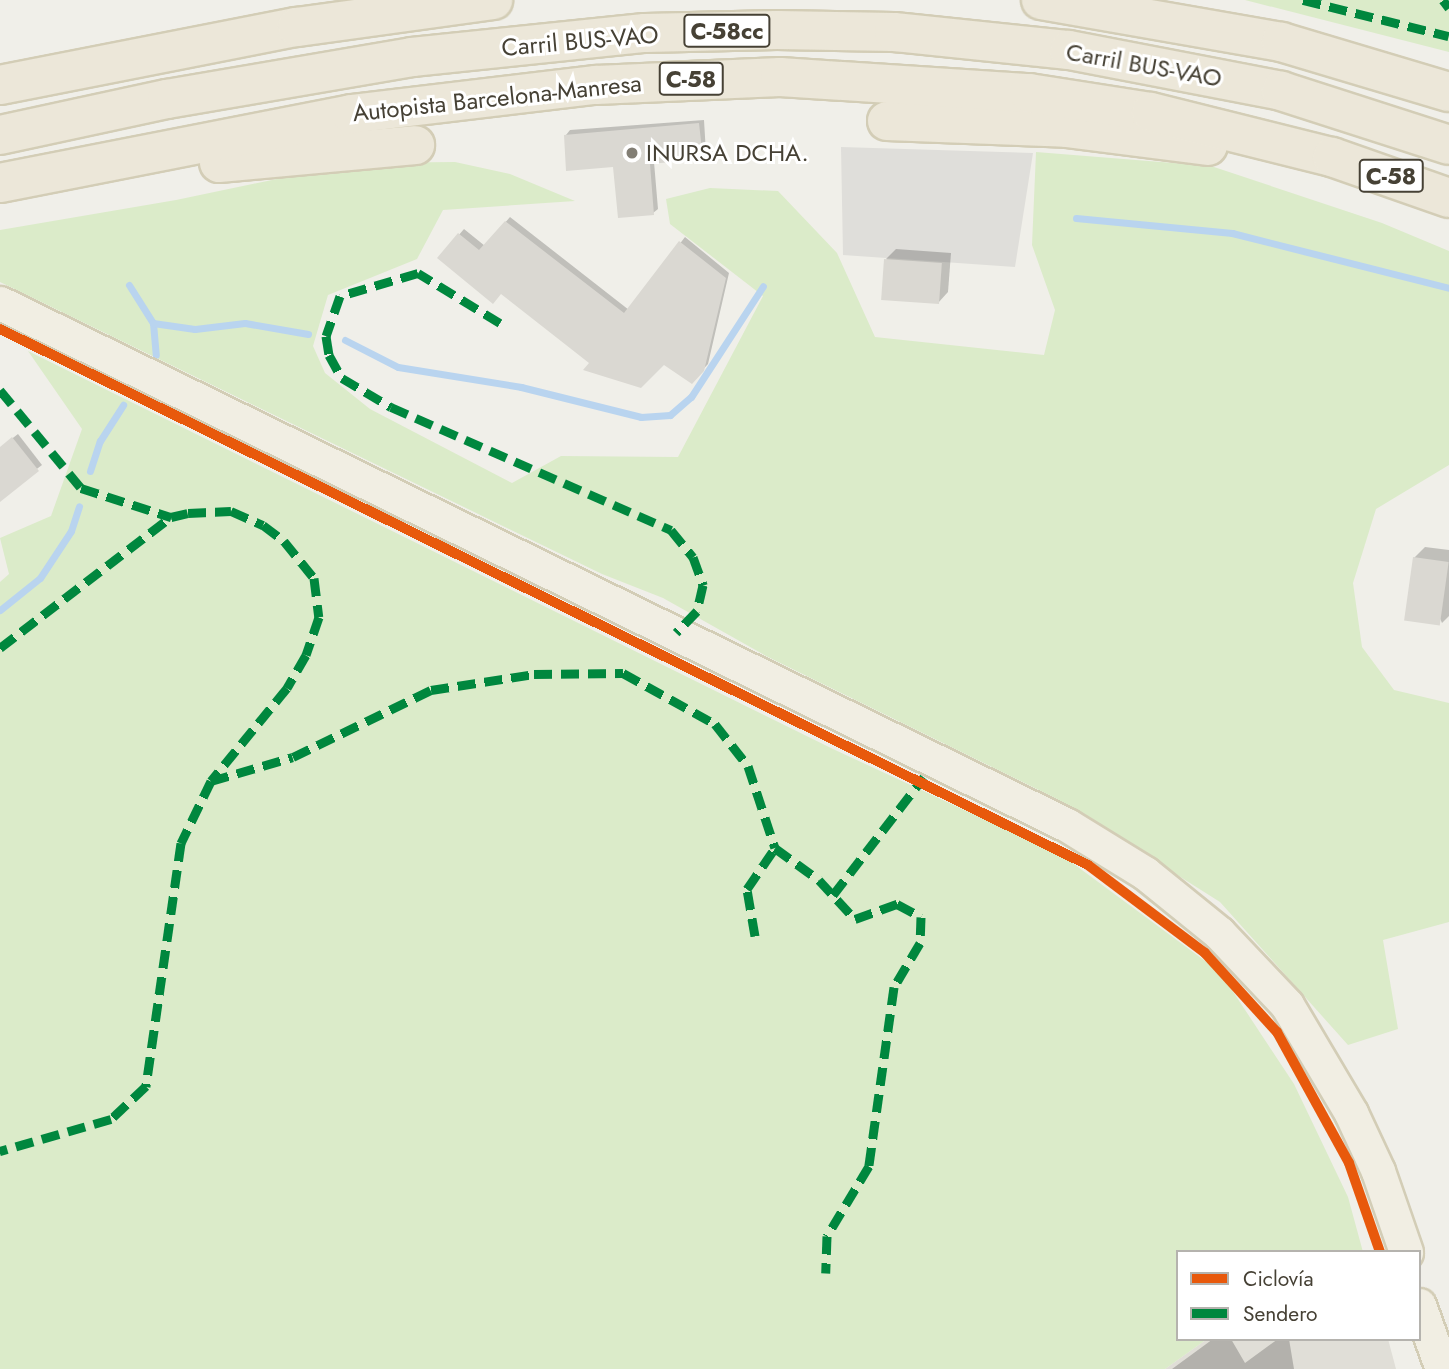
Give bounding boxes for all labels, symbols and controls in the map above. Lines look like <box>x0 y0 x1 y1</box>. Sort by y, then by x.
road number: C-58cc <box>683 12 771 50</box>
street label: Carril BUS-VAO <box>500 20 660 62</box>
street label: Carril BUS-VAO <box>1064 37 1224 93</box>
road number: C-58 <box>658 60 724 99</box>
street label: Autopista Barcelona-Manresa <box>351 69 643 127</box>
place label: INURSA DCHA. <box>646 139 809 167</box>
marker: INURSA DCHA. <box>624 145 640 161</box>
road number: C-58 <box>1358 156 1424 196</box>
legend <box>1176 1250 1421 1341</box>
text: Ciclovía <box>1243 1264 1314 1294</box>
text: Sendero <box>1243 1299 1318 1329</box>

